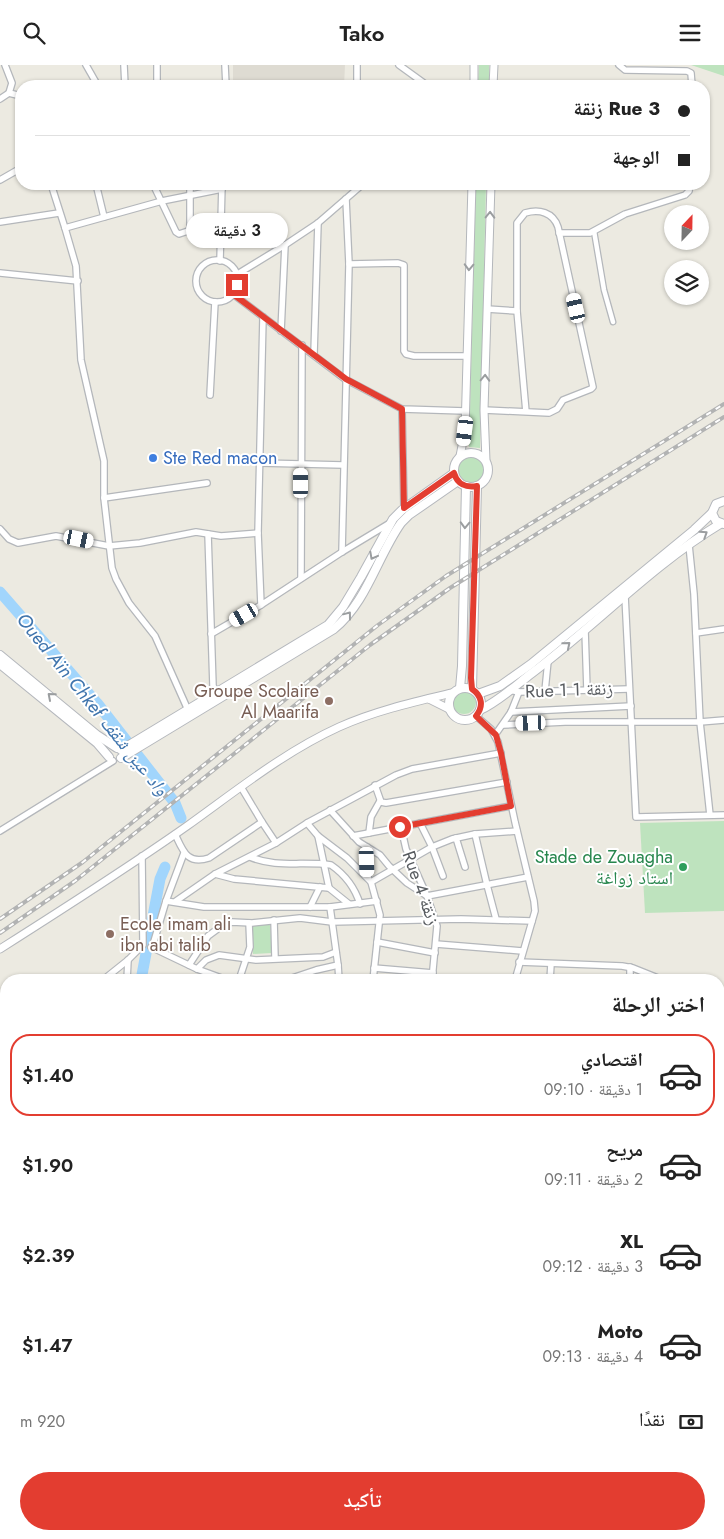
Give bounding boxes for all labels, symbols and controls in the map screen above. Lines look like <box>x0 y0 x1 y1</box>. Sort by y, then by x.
text: Tako <box>339 17 385 49</box>
icon: search <box>20 19 48 47</box>
icon: menu <box>676 19 704 47</box>
text: Rue 3 زنقة <box>574 95 660 122</box>
text: الوجهة <box>612 144 660 171</box>
north arrow <box>664 205 709 250</box>
map controls <box>664 205 709 305</box>
one-way arrow <box>485 211 495 219</box>
callout: 3 دقيقة <box>186 213 288 247</box>
text: 3 دقيقة <box>213 219 261 242</box>
button: layers <box>664 260 709 305</box>
one-way arrow <box>464 264 474 272</box>
route end <box>226 274 248 296</box>
car <box>565 292 586 324</box>
one-way arrow <box>480 373 491 381</box>
car <box>455 415 474 447</box>
place label: Ste Red macon <box>163 445 277 471</box>
marker: Ste Red macon <box>147 452 159 464</box>
car <box>293 468 308 498</box>
one-way arrow <box>459 521 470 529</box>
car <box>62 529 95 549</box>
one-way arrow <box>699 531 708 540</box>
one-way arrow <box>369 550 379 559</box>
car <box>227 601 260 629</box>
water label: Oued Aïn Chkef واد عين شقف <box>10 607 175 802</box>
one-way arrow <box>342 611 351 621</box>
one-way arrow <box>562 641 571 650</box>
street label: Rue 1 زنقة 1 <box>524 675 614 705</box>
place label: Groupe Scolaire Al Maarifa <box>194 678 319 725</box>
one-way arrow <box>48 693 57 702</box>
marker: Groupe Scolaire Al Maarifa <box>323 695 335 707</box>
car <box>515 715 546 731</box>
route start <box>389 816 411 838</box>
place label: Stade de Zouagha استاد زواغة <box>535 844 673 891</box>
car <box>358 847 375 877</box>
street label: Rue 4 زنقة <box>396 847 446 929</box>
marker: Stade de Zouagha استاد زواغة <box>677 861 689 873</box>
place label: Ecole imam ali ibn abi talib <box>120 911 231 958</box>
marker: Ecole imam ali ibn abi talib <box>104 928 116 940</box>
text: اختر الرحلة <box>612 988 705 1020</box>
text: اقتصادي <box>581 1046 643 1073</box>
icon: car <box>658 1053 703 1098</box>
text: $1.40 <box>22 1062 74 1089</box>
text: 1 دقيقة · 09:10 <box>544 1078 643 1101</box>
text: مريح <box>606 1136 643 1163</box>
icon: car <box>658 1143 703 1188</box>
text: $1.90 <box>22 1152 73 1179</box>
text: 2 دقيقة · 09:11 <box>544 1168 643 1191</box>
text: XL <box>620 1228 643 1255</box>
icon: car <box>658 1233 703 1278</box>
text: $2.39 <box>22 1242 75 1269</box>
text: 3 دقيقة · 09:12 <box>543 1255 643 1278</box>
text: Moto <box>598 1318 643 1345</box>
icon: car <box>658 1323 703 1368</box>
text: $1.47 <box>22 1332 72 1359</box>
text: 4 دقيقة · 09:13 <box>542 1345 643 1368</box>
text: نقدًا <box>639 1406 665 1433</box>
icon: cash <box>677 1408 705 1436</box>
text: 920 m <box>20 1410 65 1433</box>
button: تأكيد <box>20 1472 705 1530</box>

